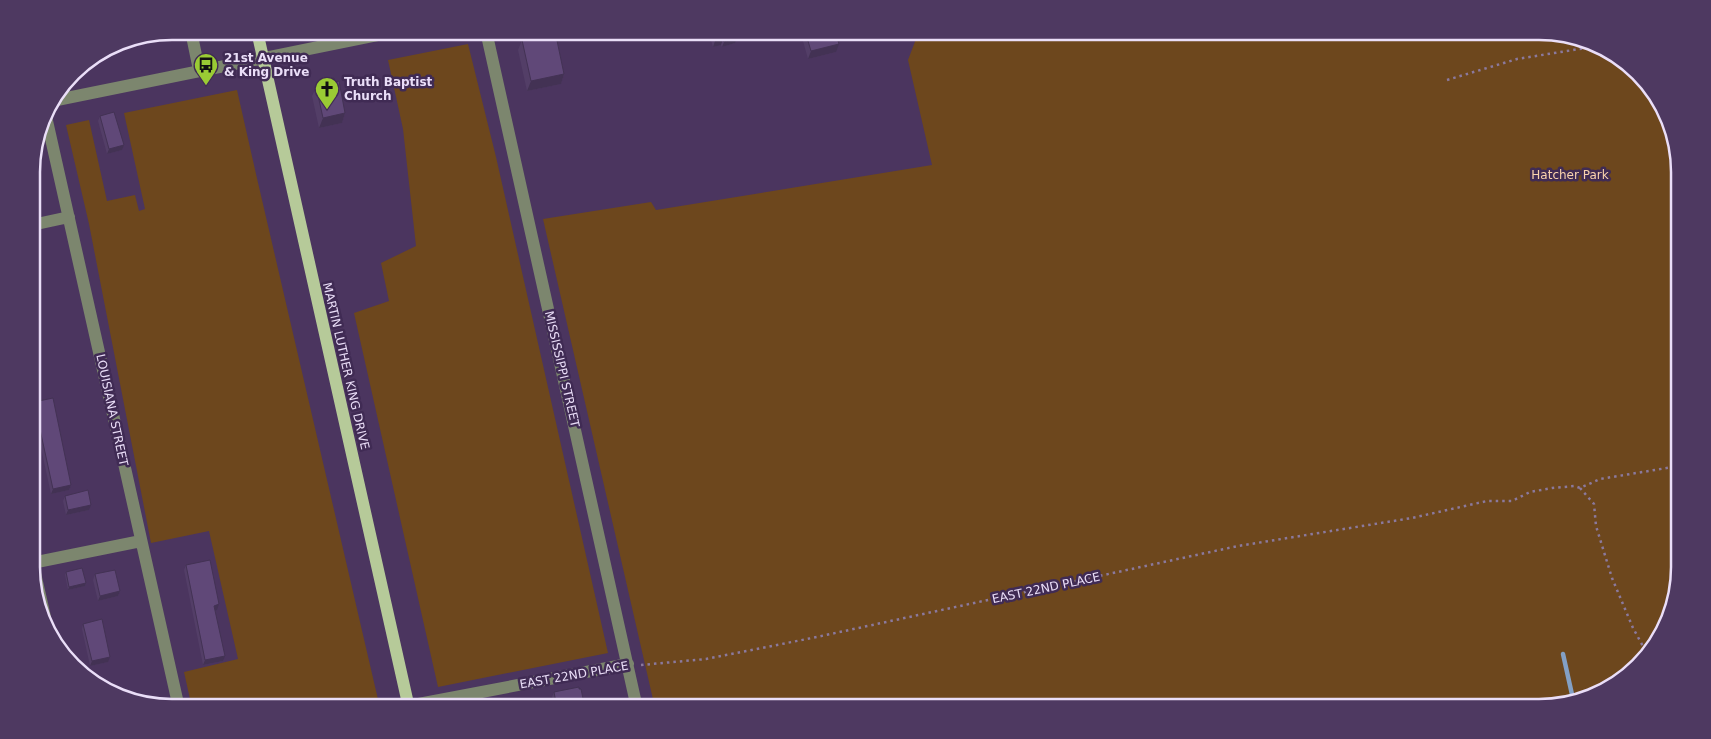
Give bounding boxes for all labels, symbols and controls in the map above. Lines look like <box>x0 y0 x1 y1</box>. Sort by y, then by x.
place label: 21st Avenue & King Drive <box>224 51 309 79</box>
bus stop icon: 21st Avenue & King Drive <box>193 52 219 86</box>
place label: Truth Baptist Church <box>344 75 433 103</box>
church icon: Truth Baptist Church <box>314 76 340 110</box>
park label: Hatcher Park <box>1531 168 1609 182</box>
street label: MARTIN LUTHER KING DRIVE <box>320 281 372 451</box>
street label: MISSISSIPPI STREET <box>542 309 582 429</box>
street label: LOUISIANA STREET <box>93 353 131 468</box>
street label: EAST 22ND PLACE <box>991 570 1101 606</box>
street label: EAST 22ND PLACE <box>519 659 629 691</box>

